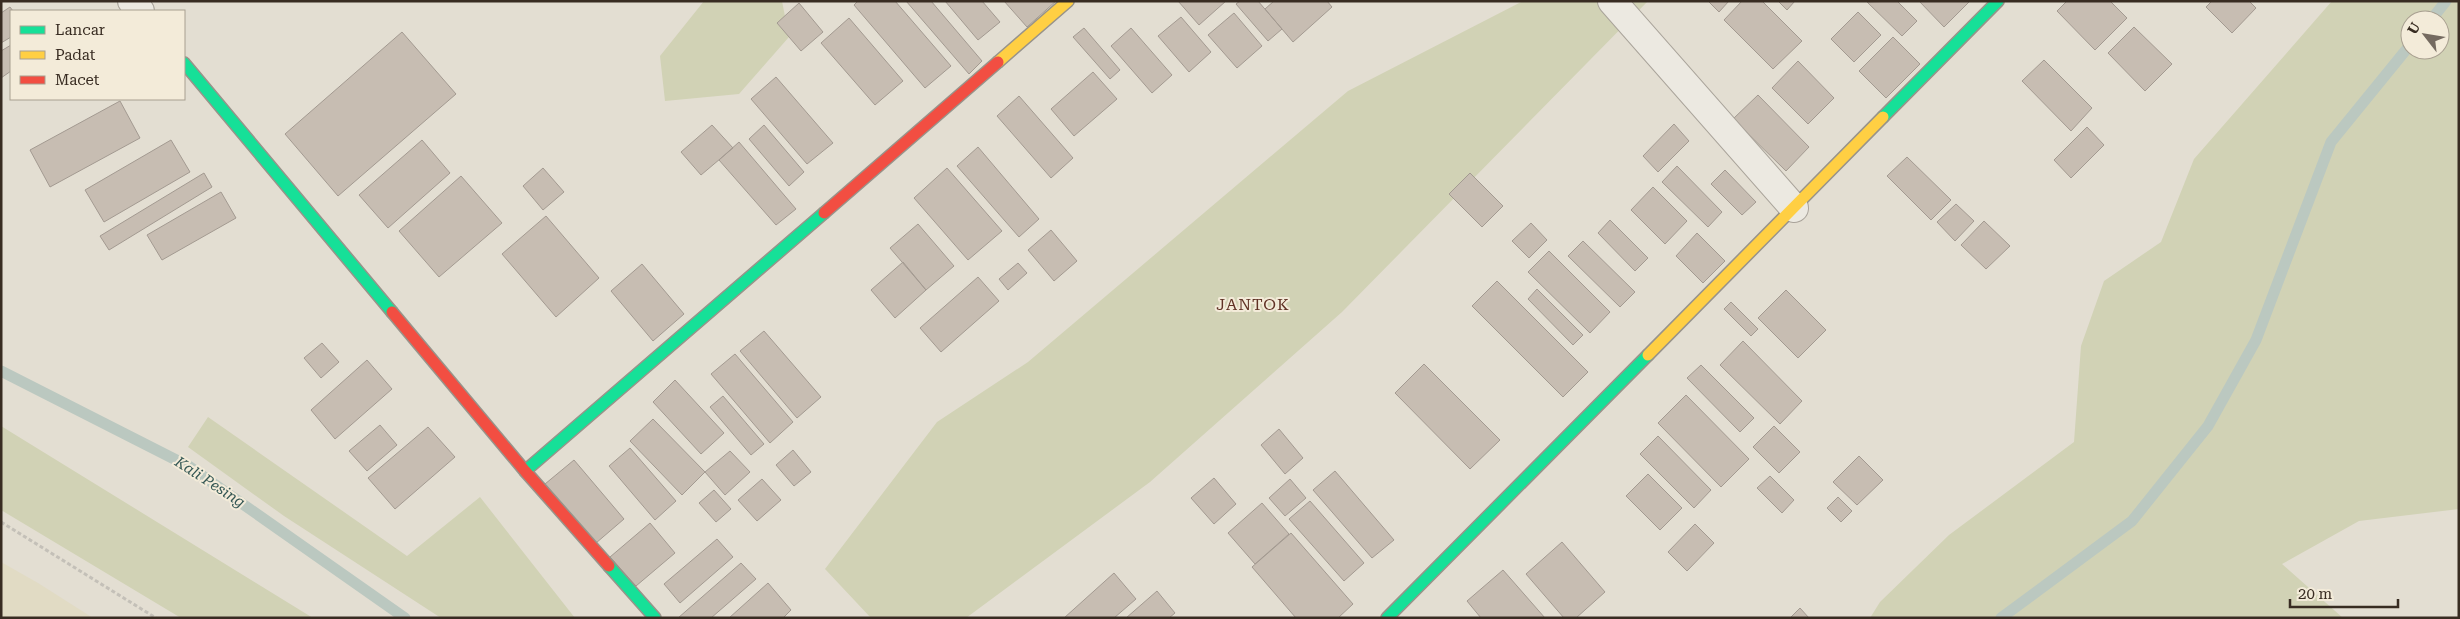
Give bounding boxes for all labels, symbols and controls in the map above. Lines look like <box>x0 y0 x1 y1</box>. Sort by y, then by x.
legend <box>10 10 185 100</box>
north arrow <box>2400 10 2450 60</box>
text: U <box>2404 19 2424 37</box>
text: Lancar <box>55 21 105 39</box>
text: Padat <box>55 46 96 64</box>
text: Macet <box>55 71 100 89</box>
district label: JANTOK <box>1216 295 1290 314</box>
water label: Kali Pesing <box>171 452 249 511</box>
scale bar <box>2290 576 2398 608</box>
text: 20 m <box>2298 585 2333 603</box>

